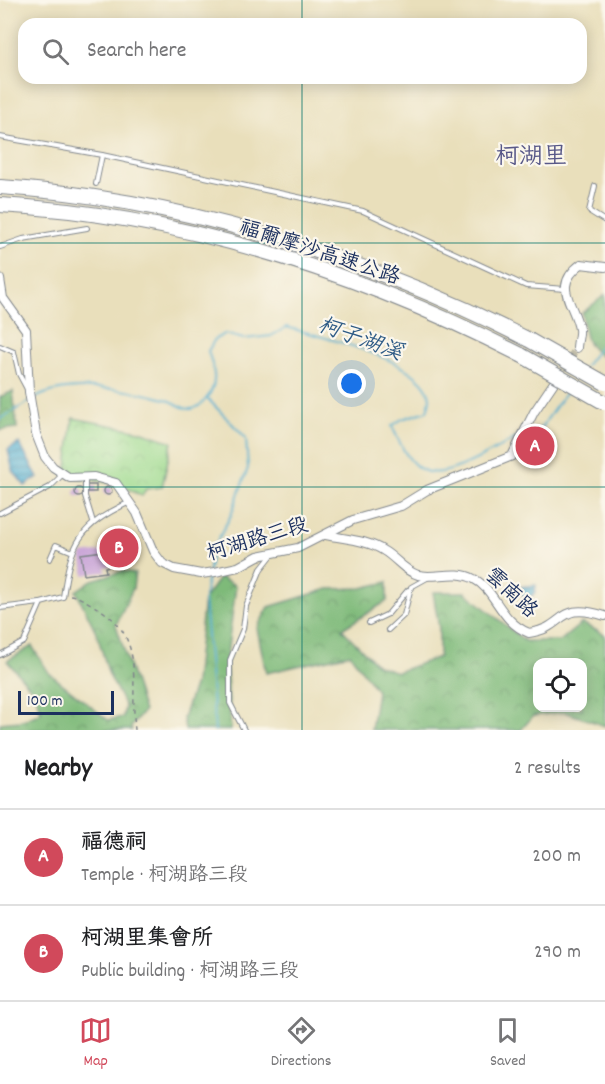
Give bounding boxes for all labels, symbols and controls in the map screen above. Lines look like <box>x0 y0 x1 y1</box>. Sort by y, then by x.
search box <box>18 18 587 84</box>
icon: search <box>39 35 72 68</box>
text: Search here <box>87 36 186 67</box>
district label: 柯湖里 <box>495 141 567 175</box>
street label: 福爾摩沙高速公路 <box>235 214 404 294</box>
water label: 柯子湖溪 <box>313 311 407 370</box>
your location <box>337 369 366 398</box>
pin: A <box>516 424 554 468</box>
street label: 柯湖路三段 <box>203 511 312 571</box>
pin: B <box>100 526 138 570</box>
street label: 雲南路 <box>477 562 543 627</box>
map controls <box>533 658 587 712</box>
button: locate <box>533 658 587 712</box>
scale bar <box>18 688 114 716</box>
text: 100 m <box>27 690 63 713</box>
text: Nearby <box>24 751 92 788</box>
text: 2 results <box>514 755 581 783</box>
text: 福德祠 <box>81 828 147 859</box>
text: A <box>38 843 49 871</box>
text: 200 m <box>532 843 581 871</box>
text: Temple · 柯湖路三段 <box>81 862 248 890</box>
text: 柯湖里集會所 <box>81 924 213 955</box>
text: B <box>39 939 48 967</box>
text: 290 m <box>534 939 581 967</box>
text: Public building · 柯湖路三段 <box>81 958 299 986</box>
tab: Map <box>79 1014 112 1073</box>
tab: Directions <box>271 1014 331 1073</box>
tab: Saved <box>490 1014 526 1073</box>

